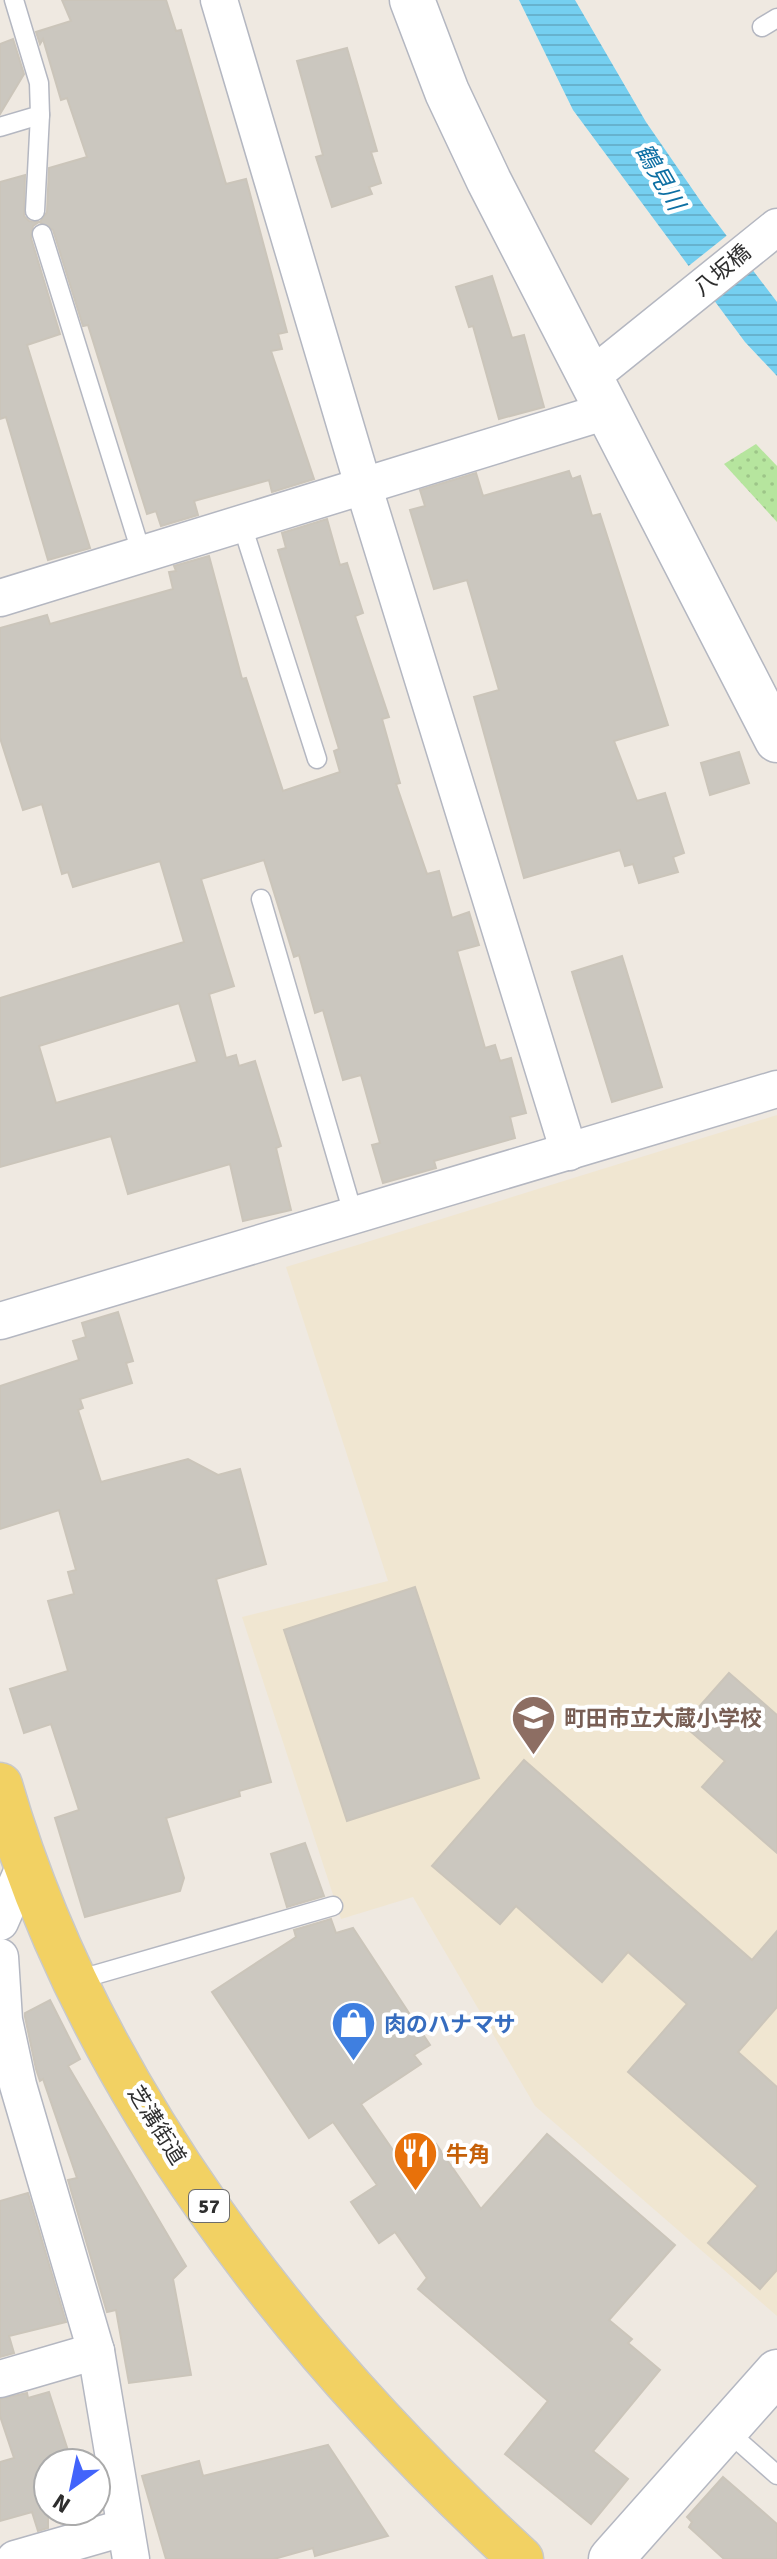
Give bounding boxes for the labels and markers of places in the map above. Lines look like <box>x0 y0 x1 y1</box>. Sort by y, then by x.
school or university icon: 町田市立大蔵小学校 <box>509 1694 557 1757</box>
place label: 町田市立大蔵小学校 <box>564 1705 762 1732</box>
shop icon: 肉のハナマサ <box>329 2000 377 2063</box>
place label: 肉のハナマサ <box>384 2011 516 2038</box>
restaurant icon: 牛角 <box>391 2130 439 2193</box>
place label: 牛角 <box>446 2141 490 2168</box>

